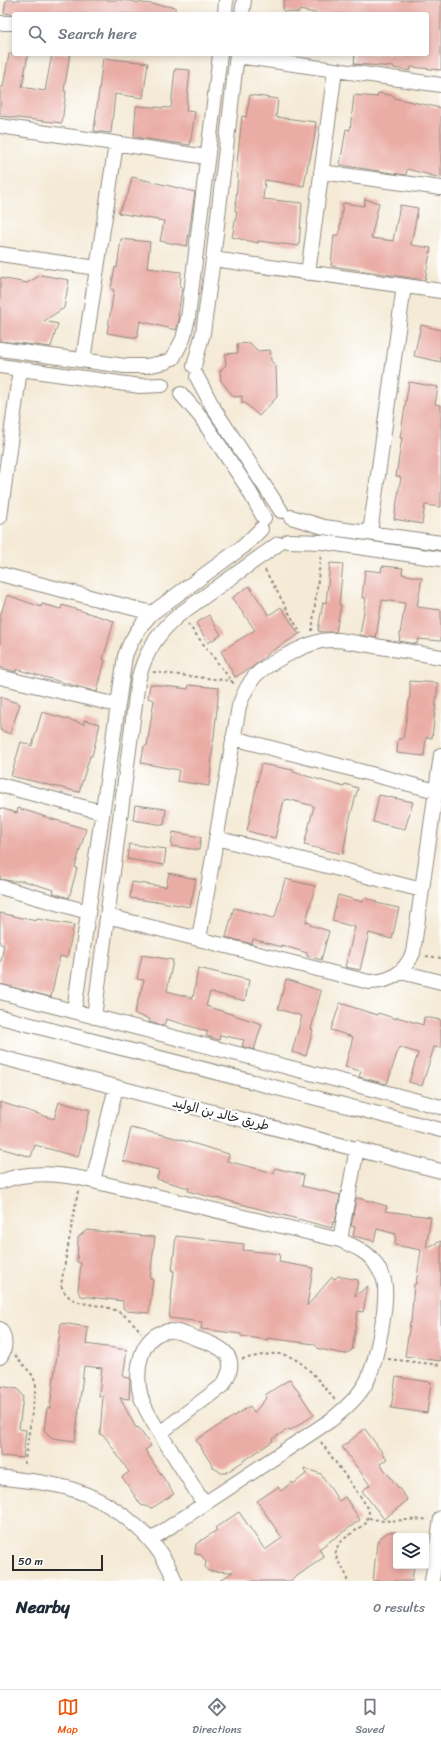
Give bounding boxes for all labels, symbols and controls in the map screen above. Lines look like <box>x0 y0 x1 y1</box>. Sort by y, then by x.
search box <box>12 12 429 56</box>
text: Search here <box>58 21 137 47</box>
icon: search <box>26 23 48 45</box>
street label: طريق خالد بن الوليد <box>170 1091 272 1137</box>
map controls <box>393 1533 429 1569</box>
button: layers <box>393 1533 429 1569</box>
text: 50 m <box>18 1552 43 1571</box>
scale bar <box>12 1553 103 1572</box>
text: Nearby <box>16 1592 70 1622</box>
text: 0 results <box>373 1596 425 1619</box>
tab: Map <box>57 1696 79 1739</box>
tab: Directions <box>192 1696 242 1739</box>
tab: Saved <box>355 1696 384 1739</box>

